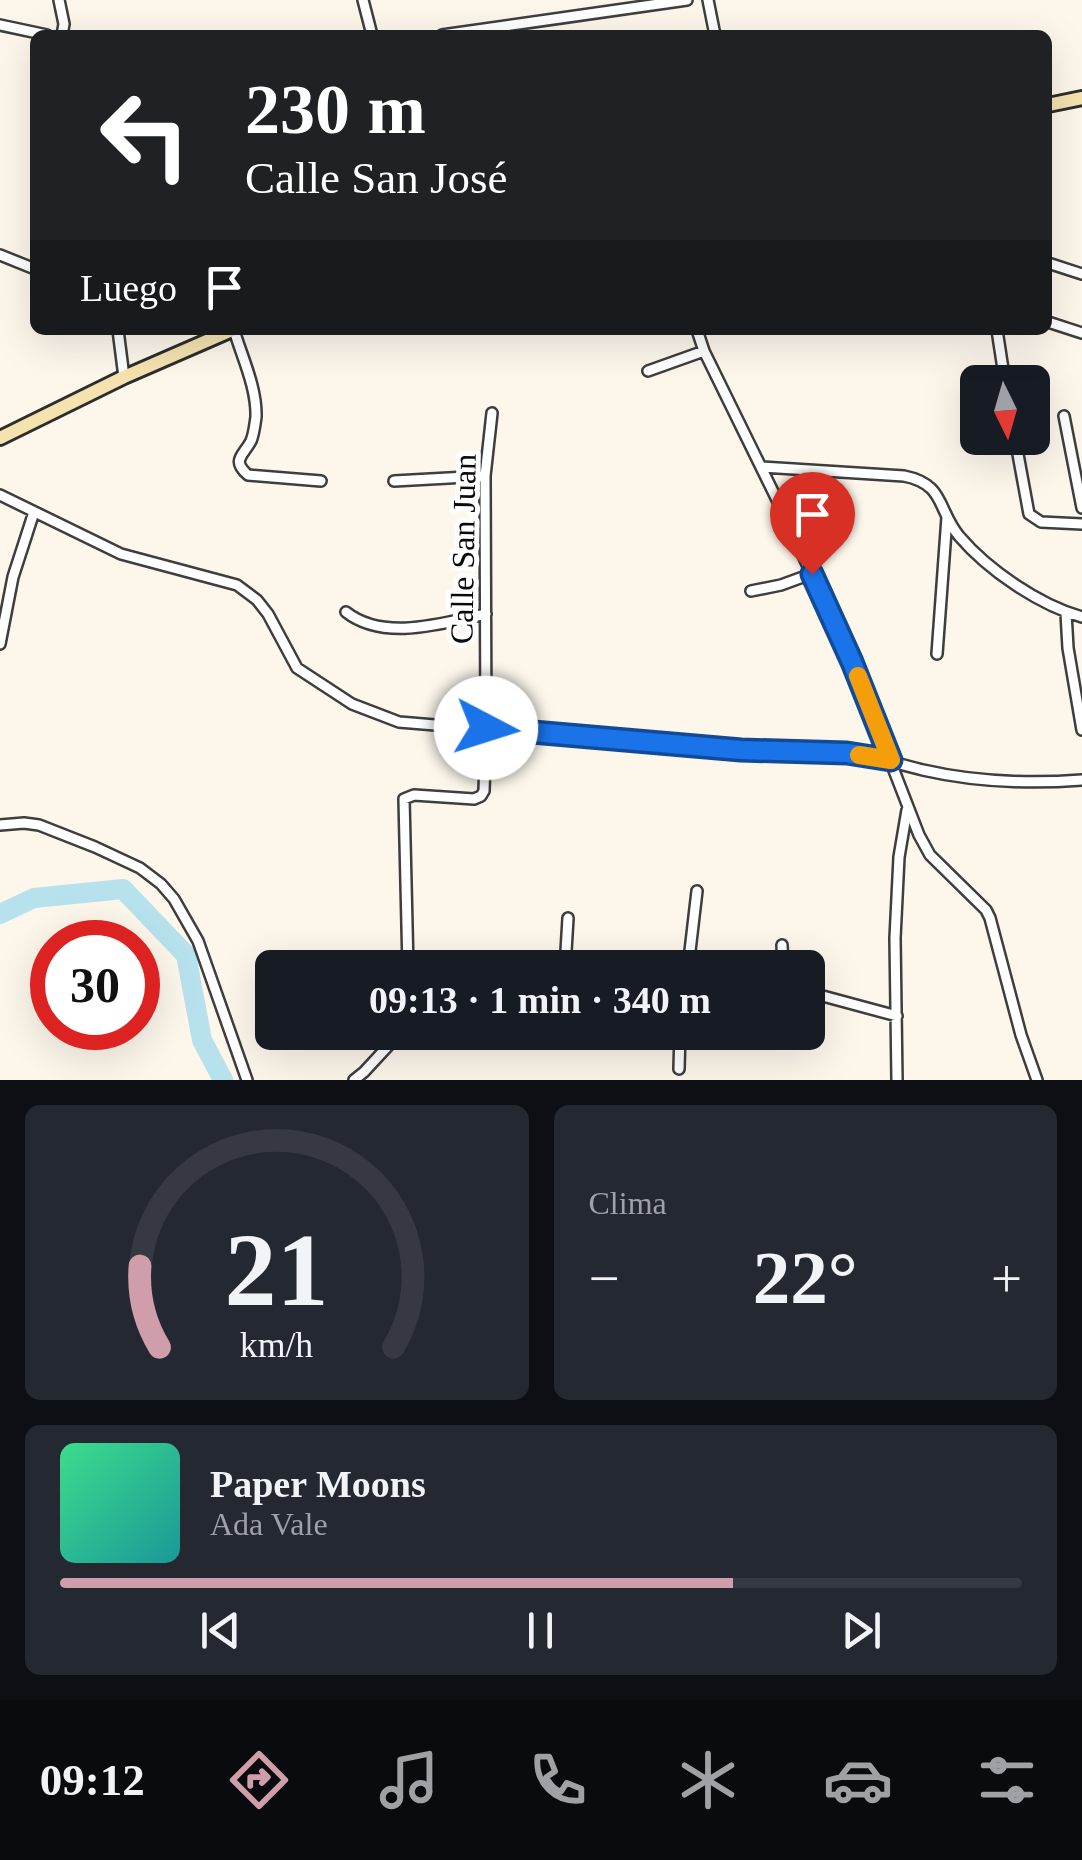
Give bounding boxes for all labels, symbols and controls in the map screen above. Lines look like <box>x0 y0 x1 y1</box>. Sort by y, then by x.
icon: left <box>80 70 210 200</box>
text: 230 m <box>245 71 426 148</box>
text: Calle San José <box>245 153 507 203</box>
icon: arrive <box>197 260 252 315</box>
text: Luego <box>80 267 177 309</box>
north arrow <box>960 365 1050 455</box>
map controls <box>960 365 1050 455</box>
street label: Calle San Juan <box>443 454 483 644</box>
pin <box>770 472 855 575</box>
icon: arrive <box>785 487 840 542</box>
position arrow <box>434 676 538 780</box>
speed limit sign: 30 <box>30 920 160 1050</box>
text: 09:13 · 1 min · 340 m <box>369 979 711 1021</box>
text: Clima <box>589 1185 667 1221</box>
text: 21 <box>225 1212 329 1327</box>
text: 22° <box>753 1236 858 1319</box>
text: − <box>589 1248 620 1309</box>
text: + <box>991 1248 1022 1309</box>
text: km/h <box>240 1325 314 1365</box>
text: Paper Moons <box>210 1463 426 1505</box>
text: Ada Vale <box>210 1506 328 1542</box>
icon: previous <box>193 1603 248 1658</box>
icon: pause <box>513 1603 568 1658</box>
icon: next <box>834 1603 889 1658</box>
icon: directions <box>224 1745 294 1815</box>
icon: music <box>374 1745 444 1815</box>
icon: phone <box>523 1745 593 1815</box>
icon: climate <box>673 1745 743 1815</box>
icon: car <box>823 1745 893 1815</box>
icon: filters <box>972 1745 1042 1815</box>
text: 09:12 <box>40 1755 145 1805</box>

